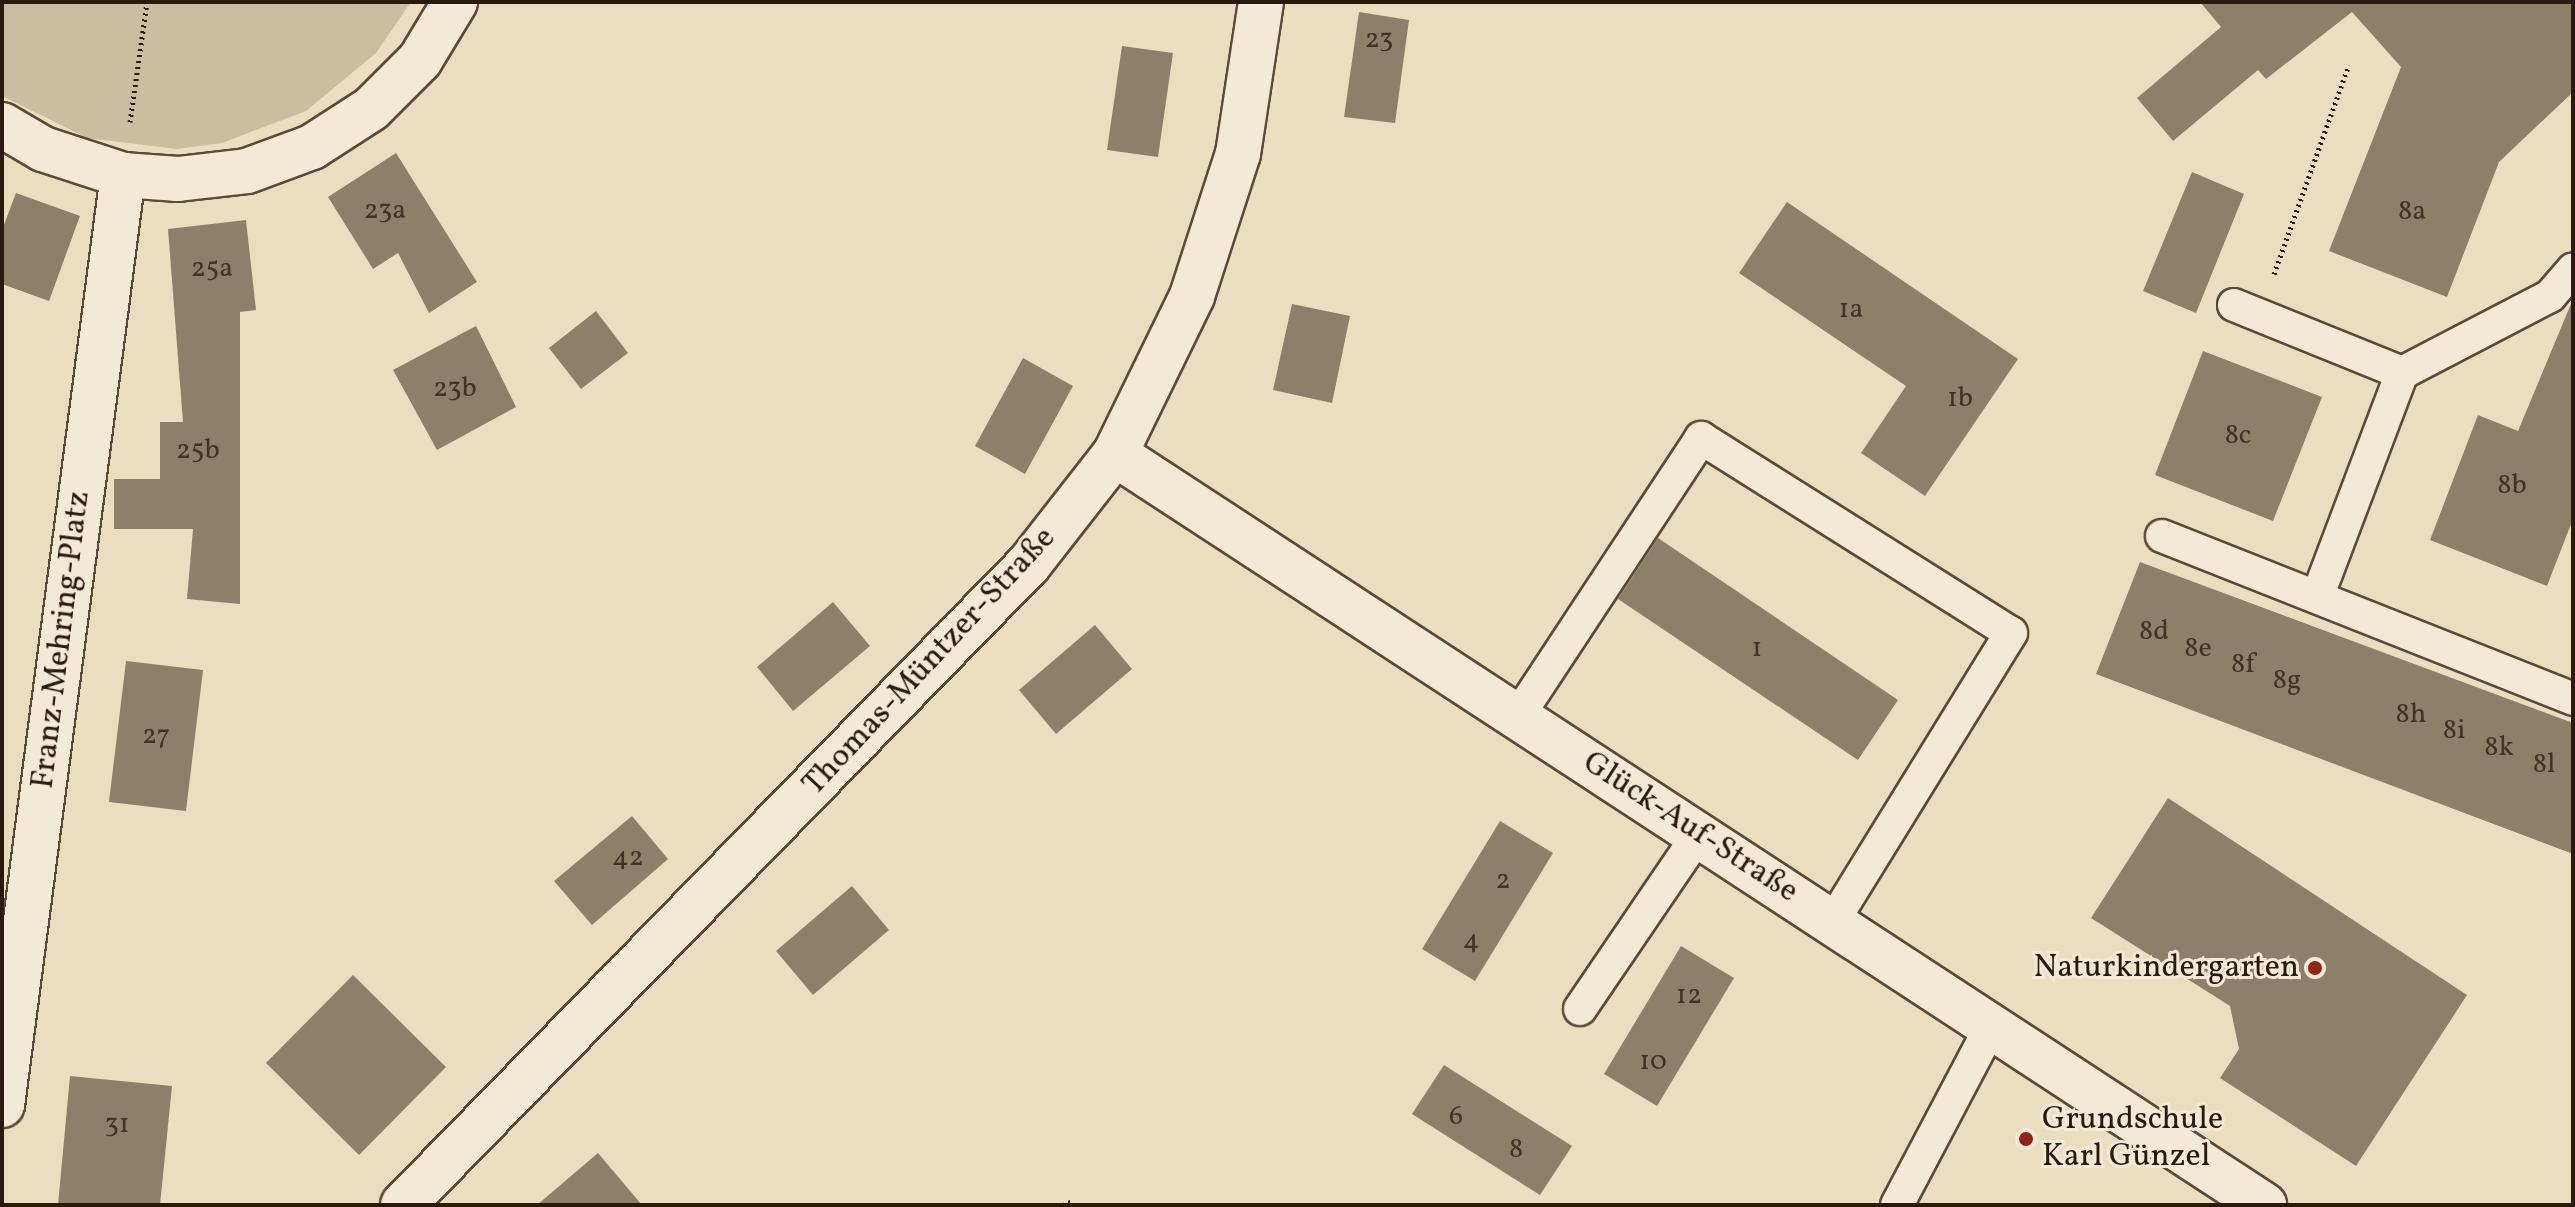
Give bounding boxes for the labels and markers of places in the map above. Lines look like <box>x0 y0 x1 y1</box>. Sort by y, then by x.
place label: Naturkindergarten <box>2033 949 2299 987</box>
marker: Naturkindergarten <box>2306 959 2324 977</box>
place label: Grundschule Karl Günzel <box>2042 1102 2223 1177</box>
marker: Grundschule Karl Günzel <box>2017 1130 2035 1148</box>

